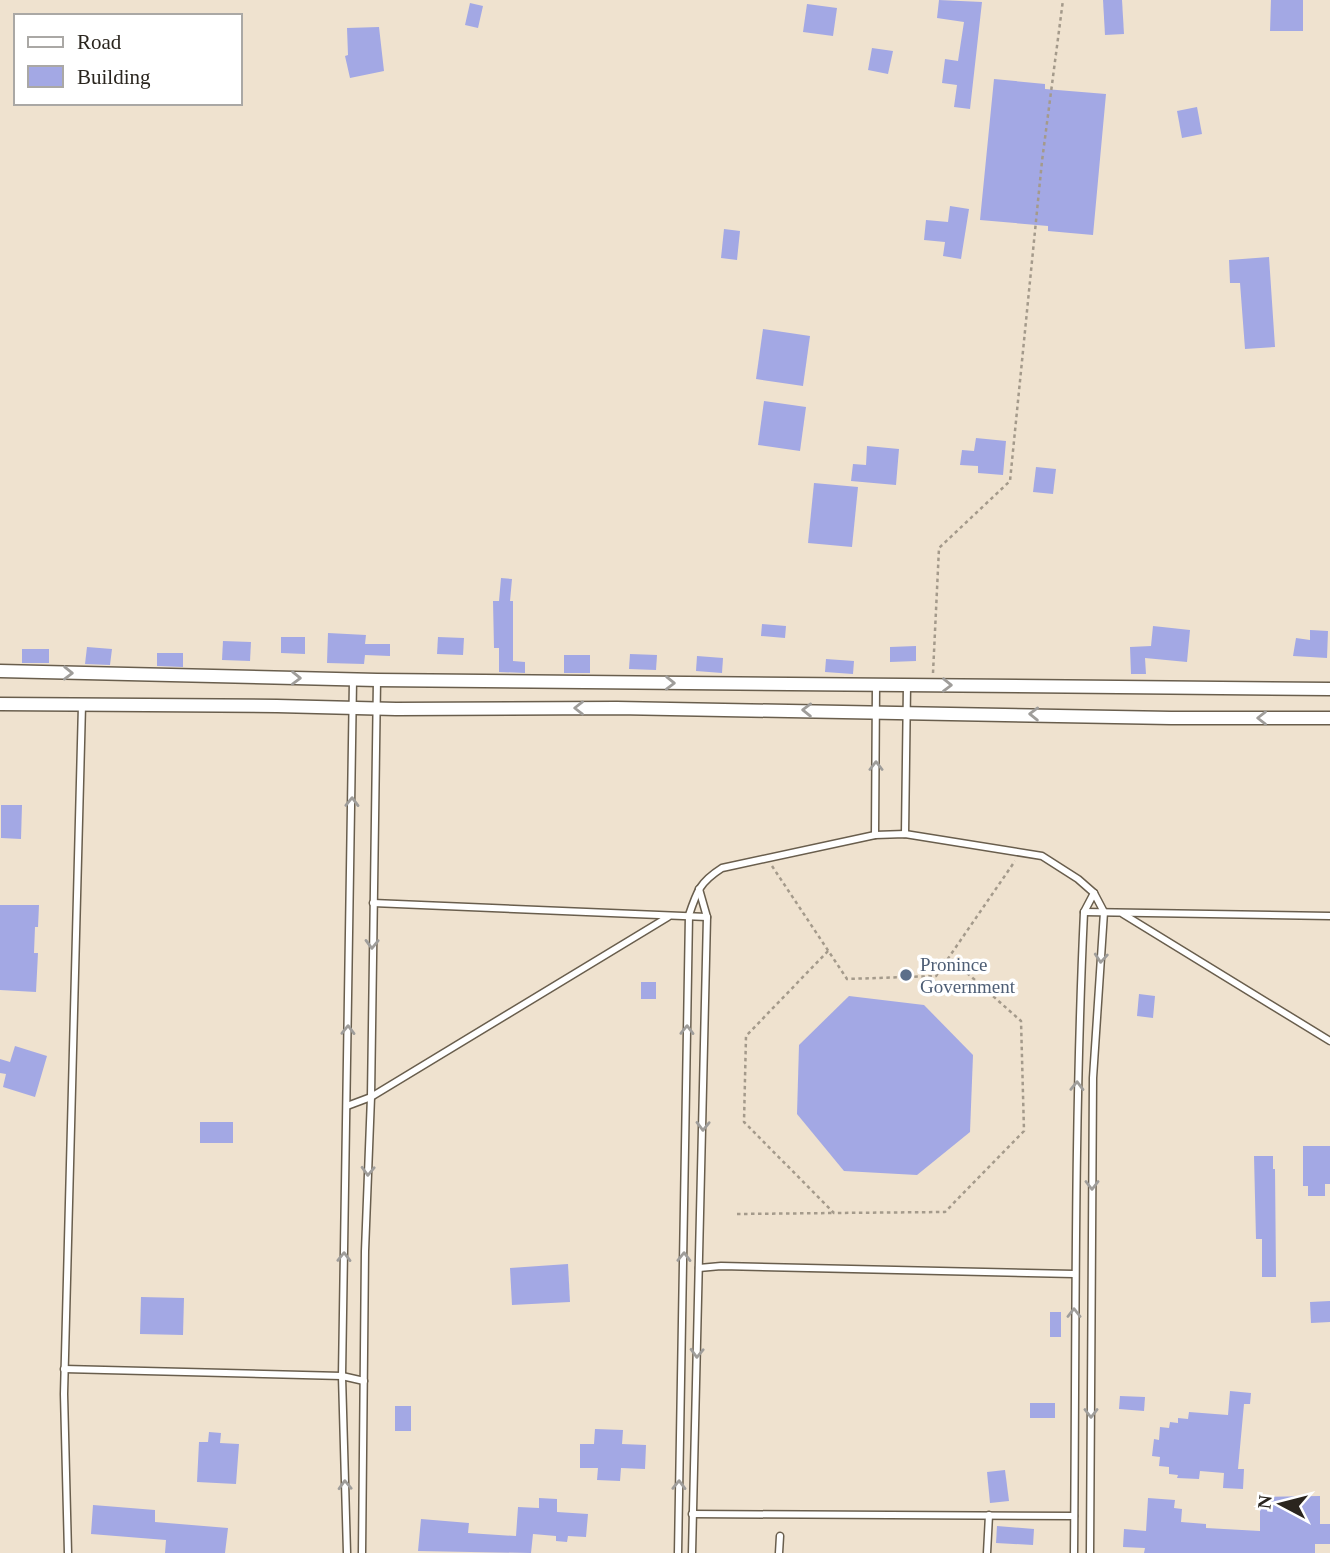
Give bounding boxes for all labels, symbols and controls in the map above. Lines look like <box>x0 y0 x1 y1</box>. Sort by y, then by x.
legend <box>14 14 242 105</box>
text: Road <box>77 30 122 54</box>
text: Building <box>77 65 151 89</box>
one-way arrow <box>63 665 74 681</box>
one-way arrow <box>291 670 301 686</box>
one-way arrow <box>665 675 676 691</box>
one-way arrow <box>941 678 952 693</box>
one-way arrow <box>574 700 584 716</box>
one-way arrow <box>801 703 812 718</box>
one-way arrow <box>1029 707 1040 722</box>
one-way arrow <box>1256 710 1267 726</box>
one-way arrow <box>868 761 884 771</box>
one-way arrow <box>344 797 359 808</box>
one-way arrow <box>364 939 380 950</box>
one-way arrow <box>1094 953 1109 964</box>
place label: Pronince Government <box>920 954 1016 997</box>
marker: Pronince Government <box>898 967 914 983</box>
one-way arrow <box>340 1024 356 1035</box>
one-way arrow <box>679 1024 695 1035</box>
one-way arrow <box>1069 1080 1085 1091</box>
one-way arrow <box>695 1121 710 1132</box>
one-way arrow <box>360 1167 376 1177</box>
one-way arrow <box>1084 1181 1100 1191</box>
one-way arrow <box>336 1252 352 1262</box>
one-way arrow <box>676 1252 692 1262</box>
one-way arrow <box>1066 1308 1082 1318</box>
one-way arrow <box>689 1348 704 1359</box>
one-way arrow <box>1083 1408 1098 1419</box>
north arrow <box>1246 1469 1316 1539</box>
one-way arrow <box>337 1479 352 1490</box>
one-way arrow <box>671 1479 687 1490</box>
text: N <box>1253 1494 1276 1510</box>

